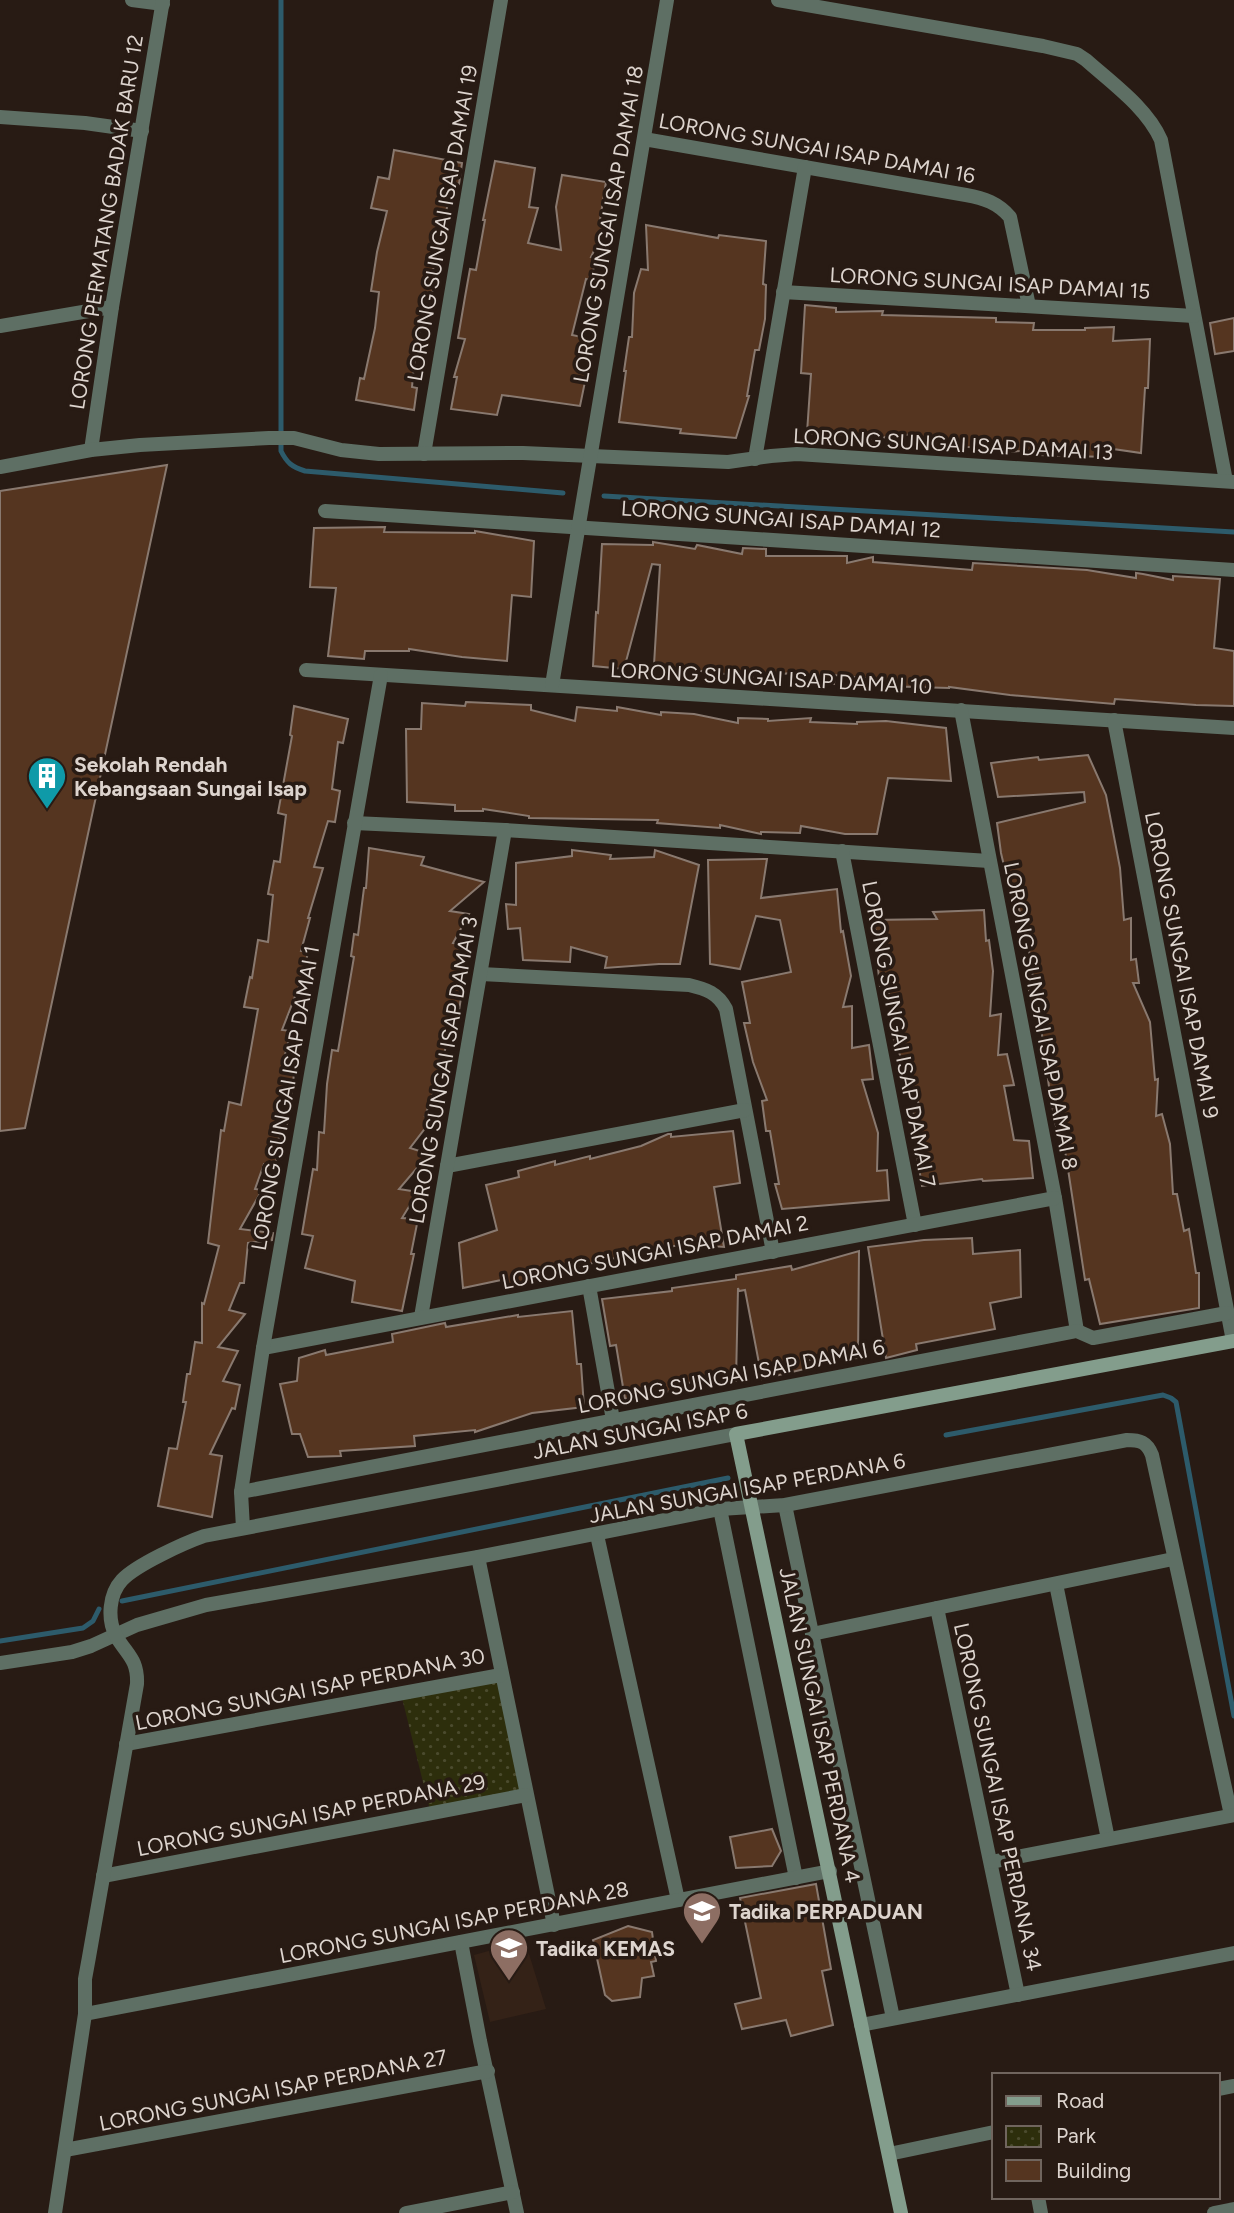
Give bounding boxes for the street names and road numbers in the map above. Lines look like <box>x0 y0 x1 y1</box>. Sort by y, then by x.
street label: LORONG PERMATANG BADAK BARU 12 <box>64 33 148 411</box>
street label: LORONG SUNGAI ISAP DAMAI 19 <box>402 63 482 383</box>
street label: LORONG SUNGAI ISAP DAMAI 18 <box>568 63 648 385</box>
street label: LORONG SUNGAI ISAP DAMAI 16 <box>657 108 977 188</box>
street label: LORONG SUNGAI ISAP DAMAI 15 <box>829 262 1151 304</box>
street label: LORONG SUNGAI ISAP DAMAI 13 <box>792 423 1114 465</box>
street label: LORONG SUNGAI ISAP DAMAI 12 <box>620 495 942 543</box>
street label: LORONG SUNGAI ISAP DAMAI 10 <box>609 657 933 699</box>
street label: LORONG SUNGAI ISAP DAMAI 9 <box>1140 809 1224 1121</box>
street label: LORONG SUNGAI ISAP DAMAI 8 <box>999 860 1083 1172</box>
street label: LORONG SUNGAI ISAP DAMAI 7 <box>857 879 941 1189</box>
street label: LORONG SUNGAI ISAP DAMAI 3 <box>404 914 482 1226</box>
street label: LORONG SUNGAI ISAP DAMAI 1 <box>246 944 324 1252</box>
street label: LORONG SUNGAI ISAP DAMAI 2 <box>499 1210 811 1294</box>
street label: LORONG SUNGAI ISAP DAMAI 6 <box>575 1334 887 1418</box>
street label: JALAN SUNGAI ISAP 6 <box>530 1398 750 1464</box>
street label: JALAN SUNGAI ISAP PERDANA 6 <box>587 1448 907 1528</box>
street label: JALAN SUNGAI ISAP PERDANA 4 <box>774 1565 866 1885</box>
street label: LORONG SUNGAI ISAP PERDANA 34 <box>949 1621 1047 1973</box>
street label: LORONG SUNGAI ISAP PERDANA 30 <box>133 1643 487 1735</box>
street label: LORONG SUNGAI ISAP PERDANA 29 <box>135 1769 487 1861</box>
street label: LORONG SUNGAI ISAP PERDANA 28 <box>277 1876 631 1968</box>
street label: LORONG SUNGAI ISAP PERDANA 27 <box>97 2044 449 2136</box>

